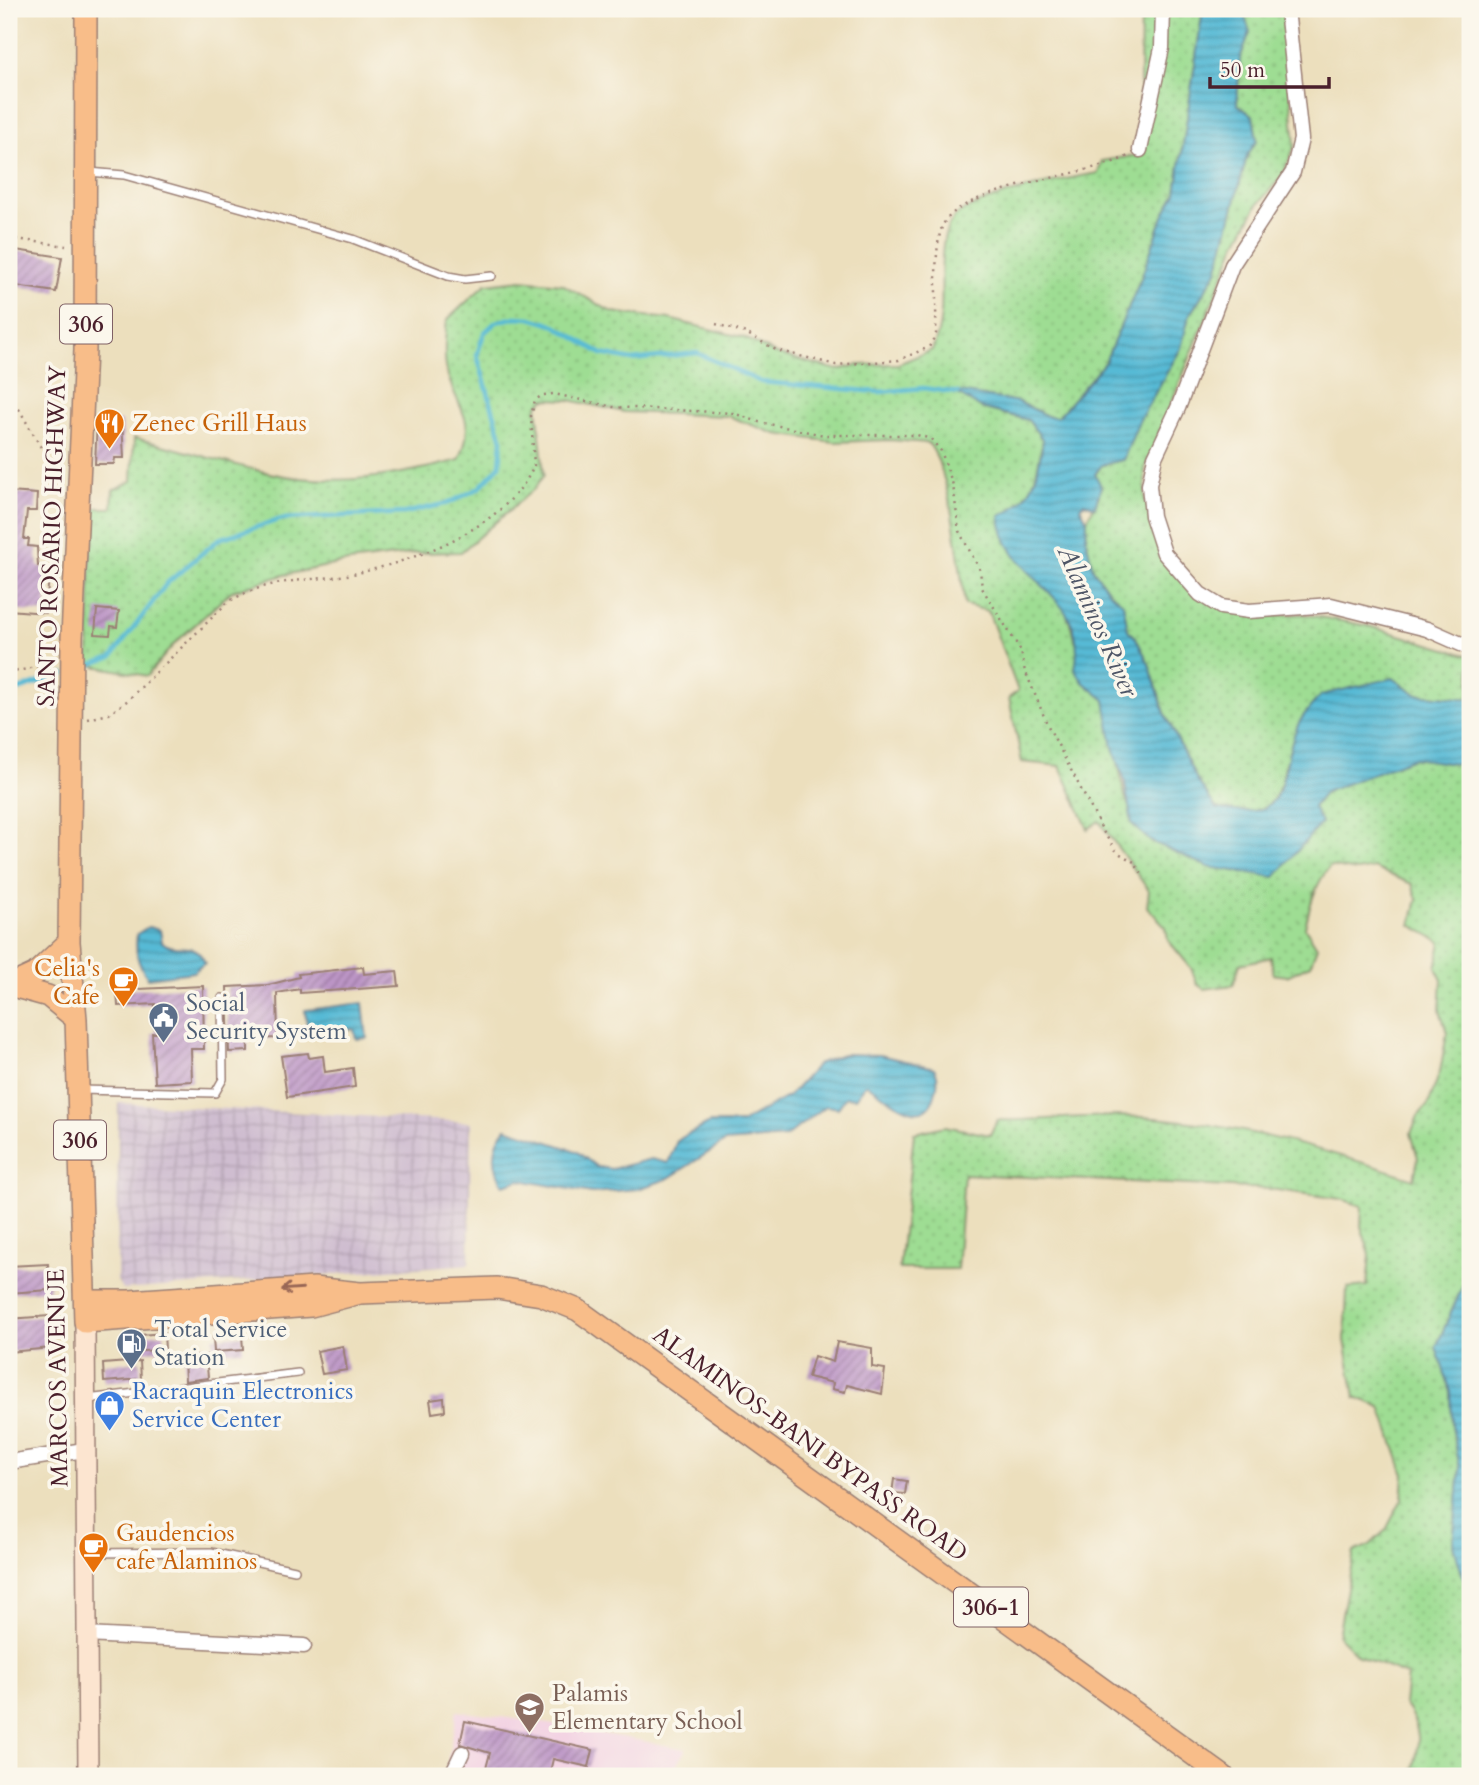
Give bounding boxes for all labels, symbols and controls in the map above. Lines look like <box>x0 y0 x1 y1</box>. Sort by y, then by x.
scale bar <box>1210 46 1328 90</box>
text: 50 m <box>1220 56 1265 85</box>
road number: 306 <box>60 304 112 344</box>
street label: SANTO ROSARIO HIGHWAY <box>30 365 74 707</box>
restaurant icon: Zenec Grill Haus <box>92 406 126 450</box>
place label: Zenec Grill Haus <box>132 407 307 440</box>
water label: Alaminos River <box>1049 539 1148 704</box>
place label: Celia's Cafe <box>34 952 100 1013</box>
cafe icon: Celia's Cafe <box>106 965 140 1009</box>
place label: Social Security System <box>186 987 347 1048</box>
public building icon: Social Security System <box>146 1000 180 1044</box>
road number: 306 <box>54 1120 106 1160</box>
street label: MARCOS AVENUE <box>40 1269 76 1487</box>
one-way arrow <box>281 1283 303 1296</box>
place label: Total Service Station <box>154 1313 288 1374</box>
street label: ALAMINOS-BANI BYPASS ROAD <box>646 1318 974 1570</box>
fuel station icon: Total Service Station <box>114 1326 148 1370</box>
place label: Racraquin Electronics Service Center <box>132 1375 353 1436</box>
shop icon: Racraquin Electronics Service Center <box>92 1388 126 1432</box>
place label: Gaudencios cafe Alaminos <box>116 1517 257 1578</box>
cafe icon: Gaudencios cafe Alaminos <box>76 1530 110 1574</box>
road number: 306-1 <box>954 1588 1028 1626</box>
place label: Palamis Elementary School <box>552 1677 743 1738</box>
school or university icon: Palamis Elementary School <box>512 1690 546 1734</box>

